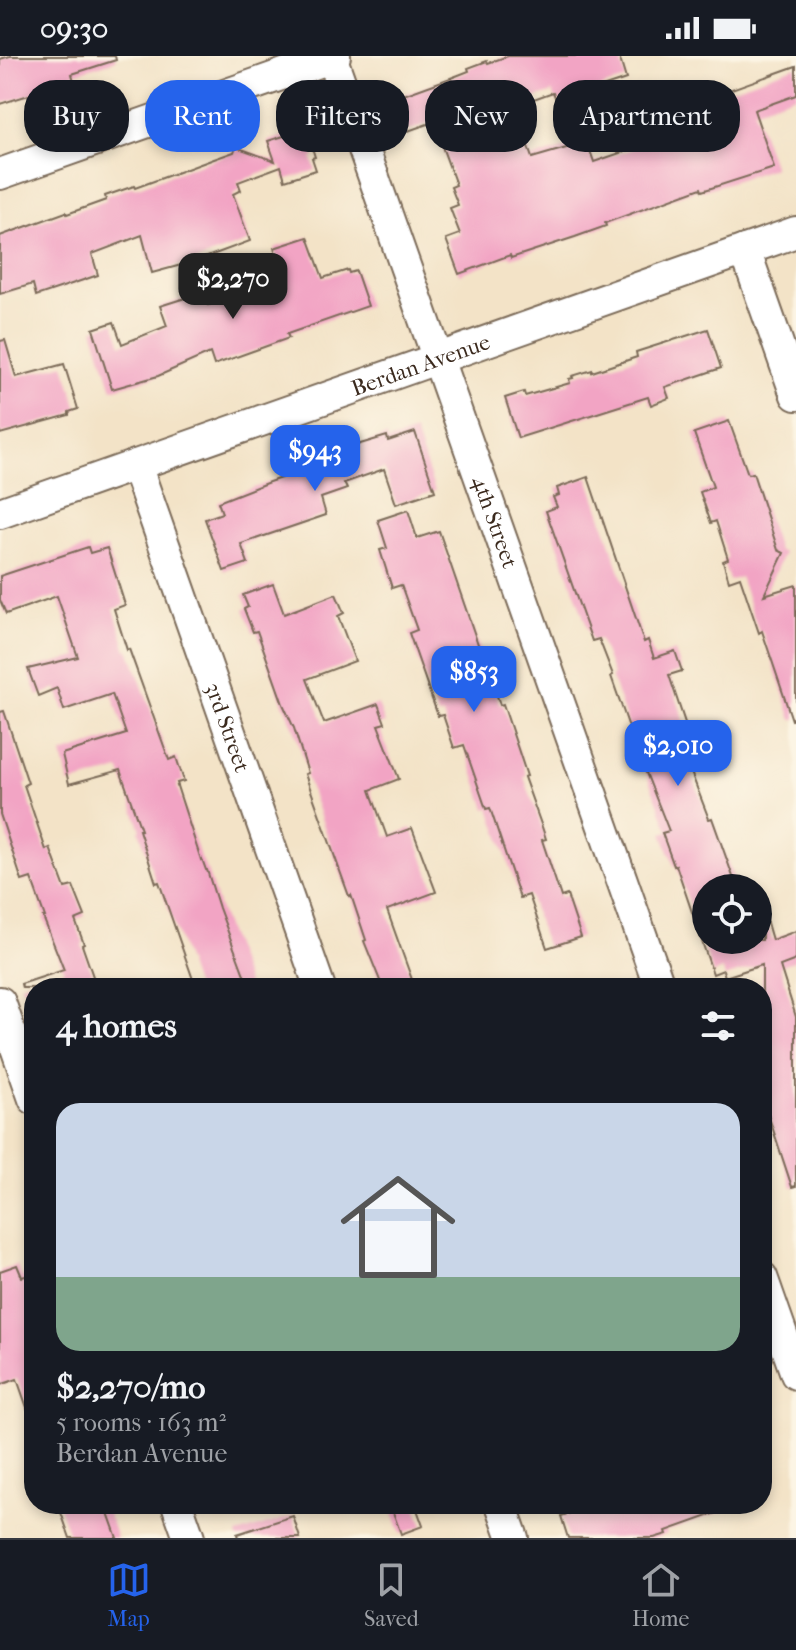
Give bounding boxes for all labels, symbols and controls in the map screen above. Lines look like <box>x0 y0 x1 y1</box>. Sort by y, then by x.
text: 09:30 <box>40 11 108 46</box>
chip: Buy <box>24 80 129 152</box>
chip: Rent <box>145 80 260 152</box>
chip: Filters <box>276 80 409 152</box>
chip: New <box>425 80 537 152</box>
chip: Apartment <box>553 80 740 152</box>
pin: $2,270 <box>168 253 298 321</box>
text: $2,270 <box>196 263 270 294</box>
street label: Berdan Avenue <box>348 329 494 402</box>
pin: $943 <box>268 425 362 493</box>
text: $943 <box>288 435 342 466</box>
street label: 4th Street <box>466 473 523 572</box>
pin: $853 <box>427 646 521 714</box>
text: $853 <box>449 656 499 687</box>
street label: 3rd Street <box>200 679 255 776</box>
pin: $2,010 <box>613 720 743 788</box>
text: $2,010 <box>643 730 713 761</box>
map controls <box>692 874 772 954</box>
button: locate <box>692 874 772 954</box>
icon: filters <box>696 1004 740 1048</box>
text: 4 homes <box>56 1006 177 1046</box>
icon: home <box>326 1155 470 1299</box>
text: $2,270/mo <box>56 1367 205 1407</box>
text: 5 rooms · 163 m² <box>56 1407 226 1438</box>
text: Berdan Avenue <box>56 1438 227 1469</box>
tab: Map <box>107 1558 151 1632</box>
tab: Saved <box>364 1558 419 1632</box>
tab: Home <box>632 1558 689 1632</box>

